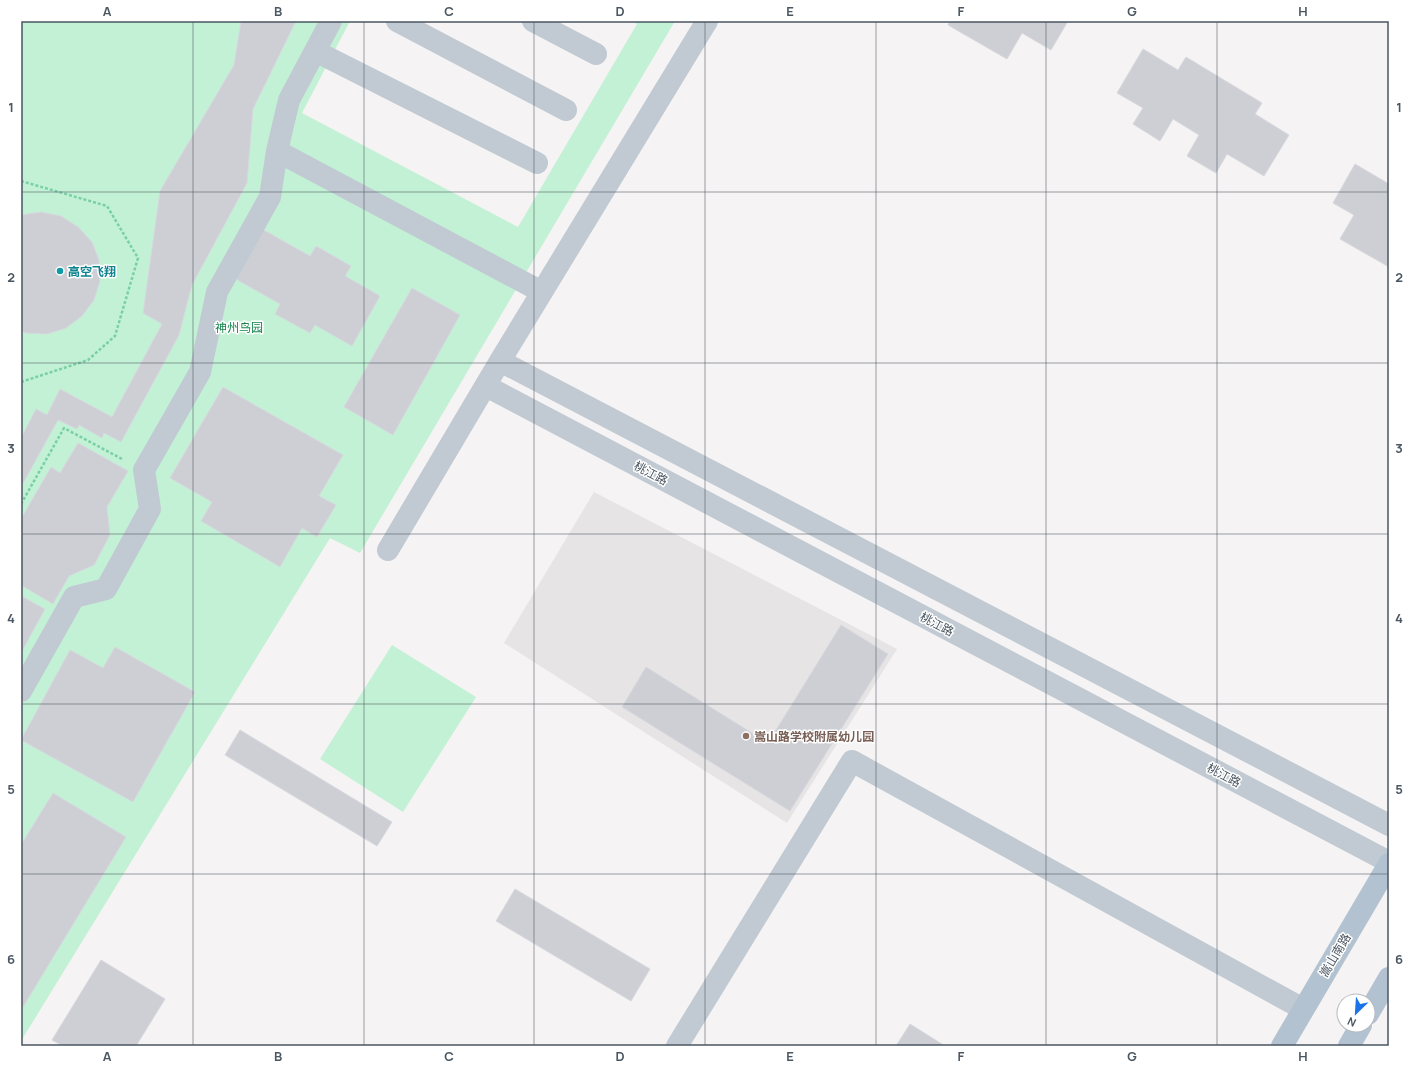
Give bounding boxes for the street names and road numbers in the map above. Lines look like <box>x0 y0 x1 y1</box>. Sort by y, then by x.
street label: 桃江路 <box>631 457 671 489</box>
street label: 桃江路 <box>917 608 957 640</box>
street label: 桃江路 <box>1204 759 1244 791</box>
street label: 嵩山南路 <box>1315 930 1355 980</box>

